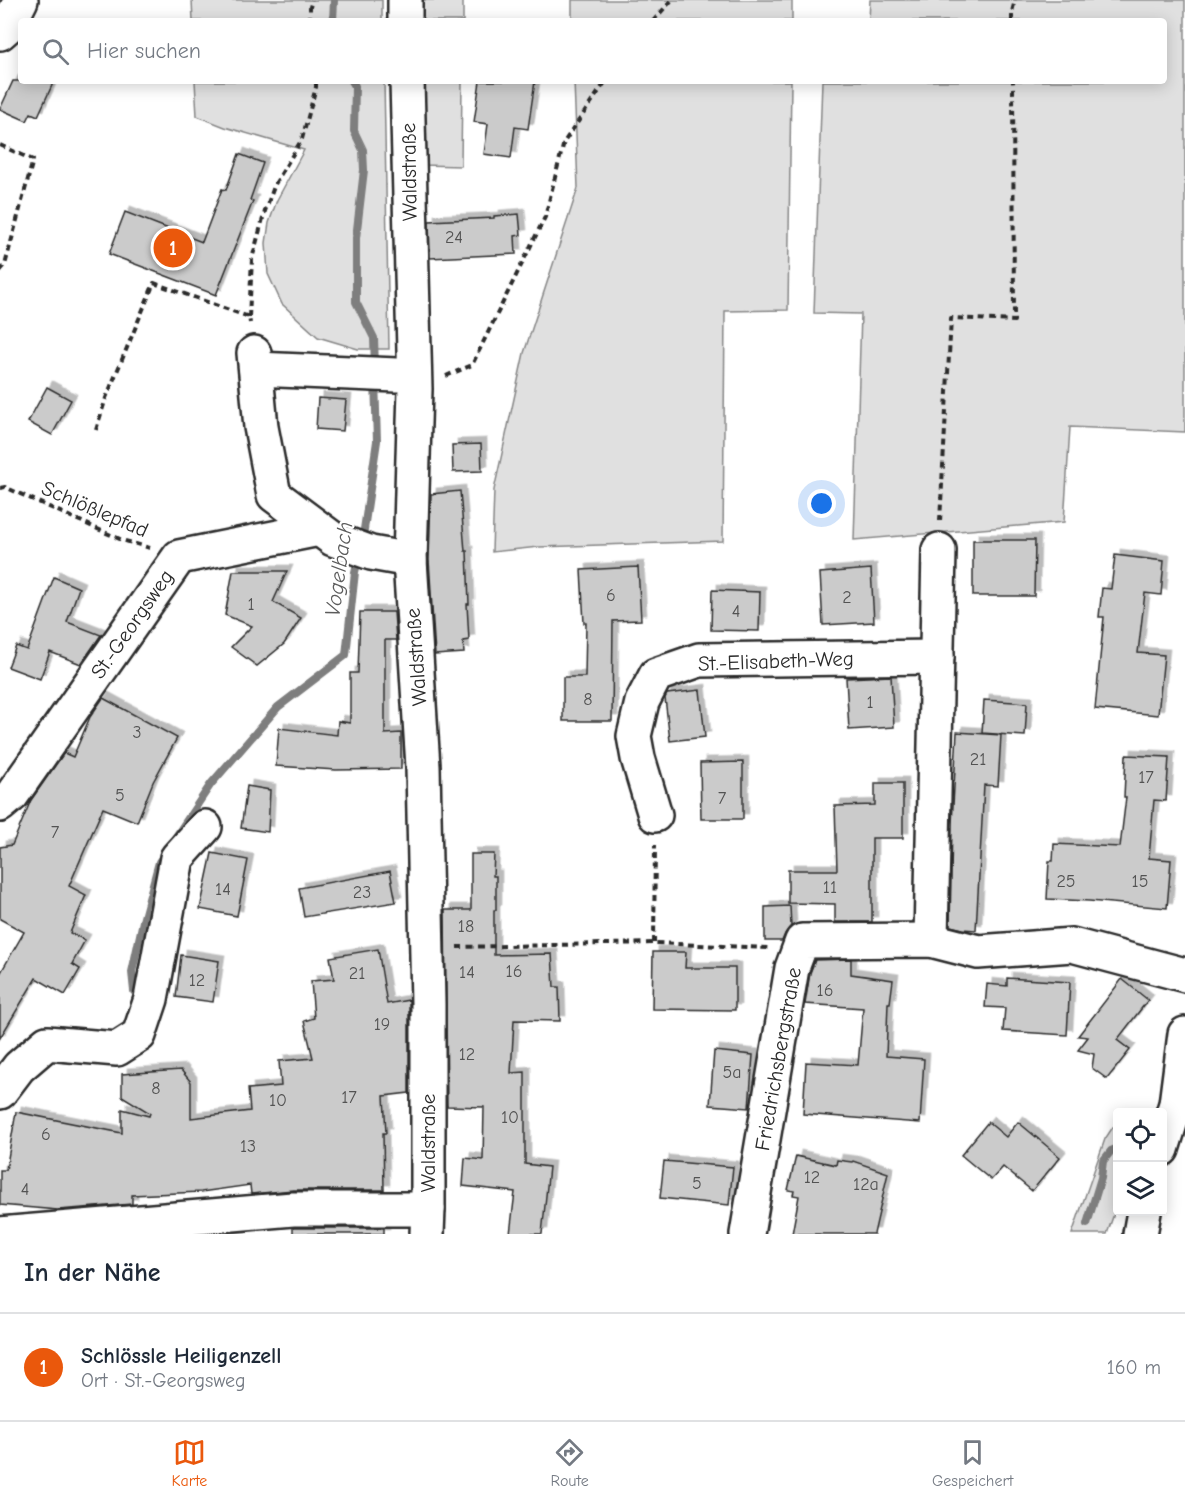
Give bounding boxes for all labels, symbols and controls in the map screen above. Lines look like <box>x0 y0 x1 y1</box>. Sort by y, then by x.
search box <box>18 18 1167 84</box>
icon: search <box>39 35 72 68</box>
text: Hier suchen <box>87 38 201 64</box>
street label: Waldstraße <box>396 123 422 221</box>
pin: 1 <box>154 226 192 270</box>
house number: 24 <box>445 227 463 248</box>
street label: Schlößlepfad <box>38 476 152 542</box>
your location <box>807 489 836 518</box>
water label: Vogelbach <box>319 520 359 618</box>
street label: St.-Georgsweg <box>86 565 178 683</box>
house number: 6 <box>606 585 616 606</box>
house number: 2 <box>842 587 852 608</box>
house number: 1 <box>247 594 255 615</box>
house number: 4 <box>732 601 740 622</box>
street label: Waldstraße <box>401 607 431 707</box>
street label: St.-Elisabeth-Weg <box>698 646 854 676</box>
house number: 8 <box>583 689 593 710</box>
house number: 1 <box>866 692 874 713</box>
house number: 3 <box>132 722 142 743</box>
house number: 21 <box>970 749 986 770</box>
house number: 17 <box>1138 767 1154 788</box>
house number: 5 <box>115 785 125 806</box>
house number: 7 <box>718 788 727 809</box>
house number: 7 <box>51 822 60 843</box>
house number: 25 <box>1056 871 1076 892</box>
house number: 15 <box>1132 871 1148 892</box>
house number: 11 <box>823 877 837 898</box>
house number: 14 <box>215 879 231 900</box>
house number: 23 <box>353 882 371 903</box>
house number: 18 <box>458 916 474 937</box>
house number: 16 <box>506 961 522 982</box>
house number: 14 <box>459 962 475 983</box>
house number: 21 <box>349 963 365 984</box>
street label: Friedrichsbergstraße <box>750 965 806 1153</box>
house number: 12 <box>189 970 205 991</box>
house number: 16 <box>817 980 833 1001</box>
house number: 19 <box>374 1014 390 1035</box>
house number: 12 <box>459 1044 475 1065</box>
house number: 5a <box>722 1062 742 1083</box>
house number: 8 <box>151 1078 161 1099</box>
house number: 17 <box>341 1087 357 1108</box>
house number: 10 <box>269 1090 287 1111</box>
street label: Waldstraße <box>416 1094 440 1192</box>
house number: 10 <box>501 1107 519 1128</box>
map controls <box>1113 1108 1167 1216</box>
button: locate <box>1113 1108 1167 1162</box>
house number: 6 <box>41 1124 51 1145</box>
house number: 13 <box>240 1136 256 1157</box>
button: layers <box>1113 1162 1167 1216</box>
house number: 12 <box>804 1167 820 1188</box>
house number: 5 <box>692 1173 702 1194</box>
house number: 12a <box>853 1174 879 1195</box>
house number: 4 <box>21 1179 29 1200</box>
text: In der Nähe <box>24 1258 161 1288</box>
text: Schlössle Heiligenzell <box>81 1343 282 1369</box>
text: 1 <box>40 1356 47 1379</box>
text: 160 m <box>1107 1356 1161 1379</box>
text: Ort · St.-Georgsweg <box>81 1369 246 1392</box>
tab: Karte <box>172 1436 207 1490</box>
tab: Route <box>551 1436 589 1490</box>
tab: Gespeichert <box>932 1436 1013 1490</box>

